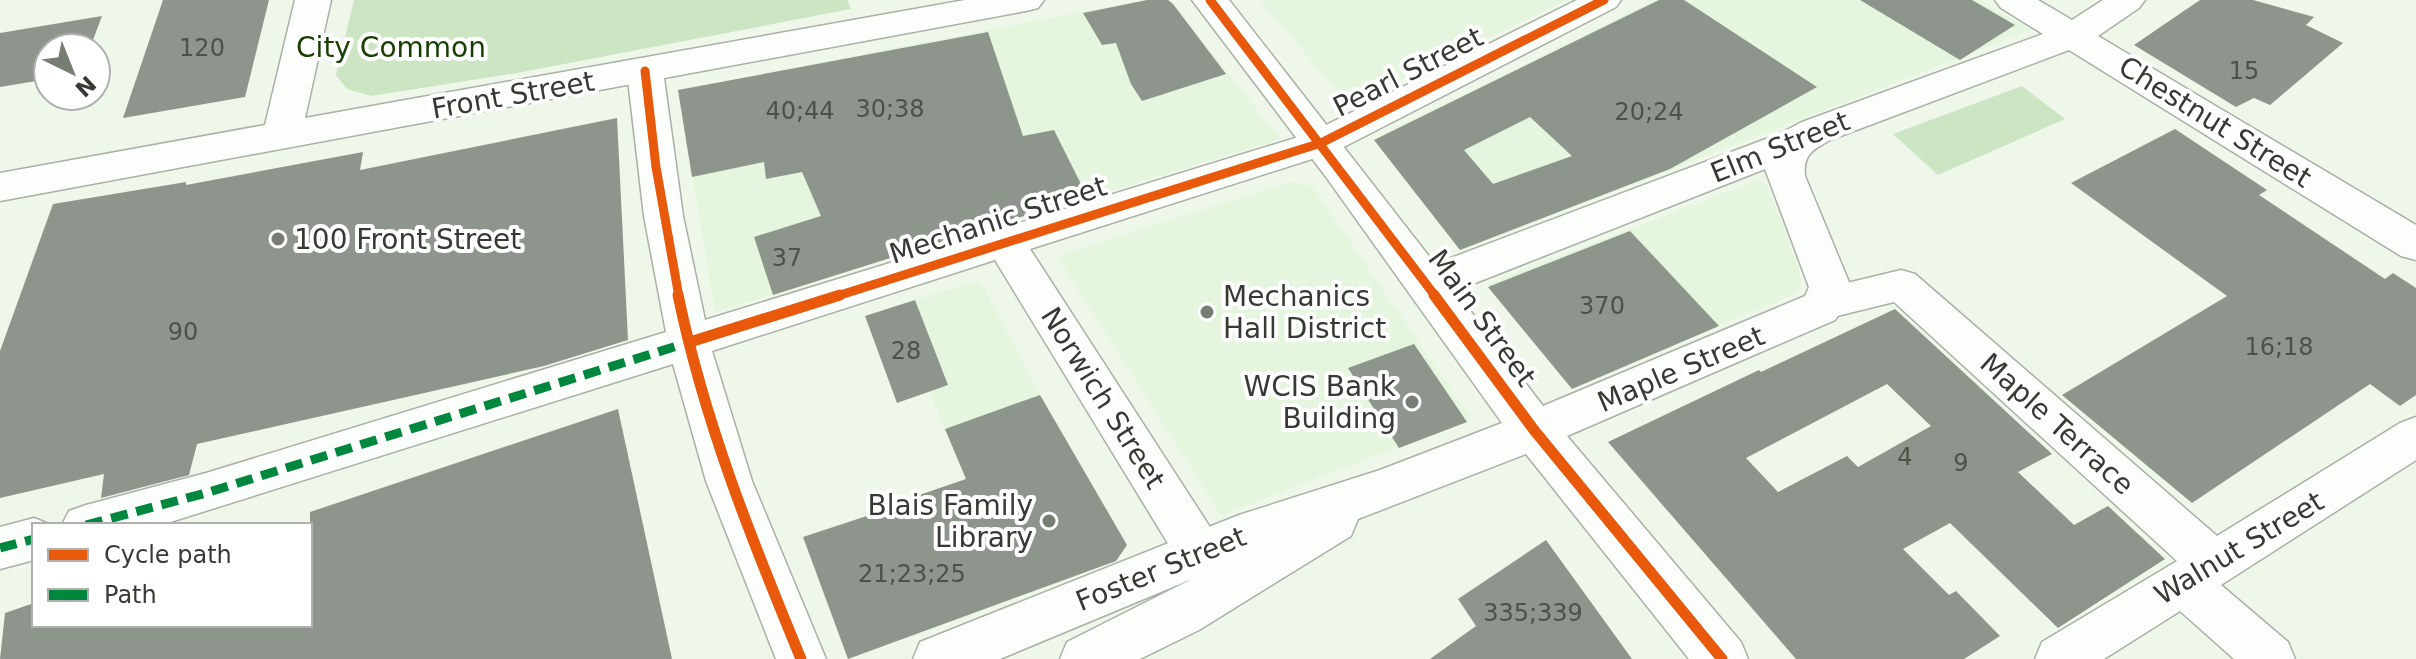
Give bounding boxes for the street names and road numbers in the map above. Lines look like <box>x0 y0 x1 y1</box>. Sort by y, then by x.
street label: Pearl Street <box>1328 20 1488 124</box>
street label: Chestnut Street <box>2113 50 2317 194</box>
street label: Front Street <box>429 64 597 126</box>
street label: Elm Street <box>1706 104 1854 190</box>
street label: Mechanic Street <box>885 169 1111 271</box>
street label: Main Street <box>1421 243 1543 393</box>
street label: Norwich Street <box>1034 301 1172 495</box>
street label: Maple Street <box>1593 319 1769 419</box>
street label: Maple Terrace <box>1974 347 2140 501</box>
street label: Walnut Street <box>2149 485 2329 611</box>
street label: Foster Street <box>1071 520 1251 618</box>

